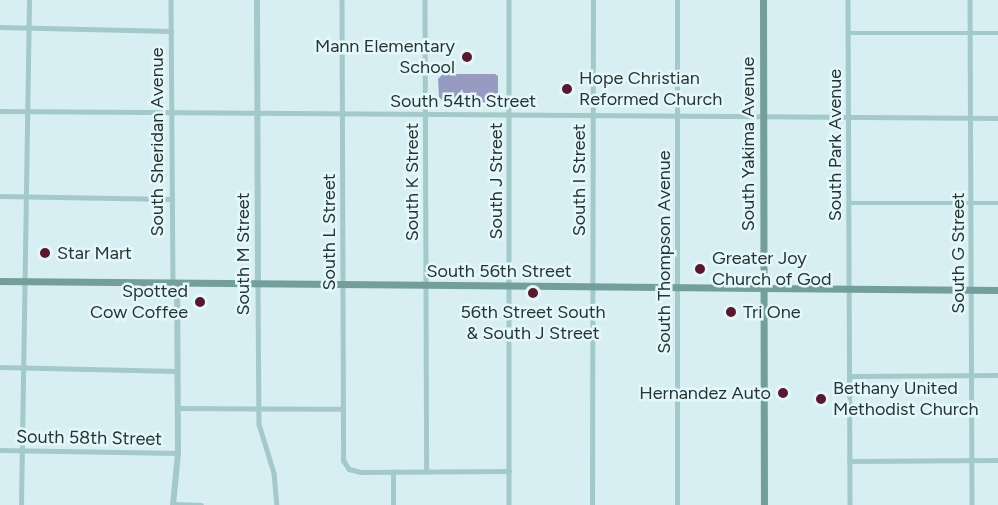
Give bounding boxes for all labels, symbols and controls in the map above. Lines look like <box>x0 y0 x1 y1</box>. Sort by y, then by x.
place label: Mann Elementary School <box>315 36 455 78</box>
street label: South Sheridan Avenue <box>146 47 168 237</box>
marker: Mann Elementary School <box>460 50 474 64</box>
street label: South Yakima Avenue <box>737 57 759 231</box>
place label: Hope Christian Reformed Church <box>579 68 722 110</box>
street label: South Park Avenue <box>824 69 846 221</box>
marker: Hope Christian Reformed Church <box>560 82 574 96</box>
street label: South 54th Street <box>390 90 536 112</box>
street label: South K Street <box>401 123 423 241</box>
street label: South J Street <box>485 123 507 239</box>
street label: South I Street <box>568 124 590 236</box>
street label: South Thompson Avenue <box>653 150 675 354</box>
street label: South L Street <box>318 173 340 291</box>
street label: South G Street <box>947 192 969 314</box>
street label: South M Street <box>232 193 254 315</box>
place label: Star Mart <box>57 242 132 264</box>
marker: Star Mart <box>38 246 52 260</box>
place label: Greater Joy Church of God <box>712 248 832 290</box>
street label: South 56th Street <box>426 260 572 282</box>
marker: Greater Joy Church of God <box>693 262 707 276</box>
place label: Spotted Cow Coffee <box>90 281 188 324</box>
marker: 56th Street South & South J Street <box>526 286 540 300</box>
marker: Spotted Cow Coffee <box>193 295 207 309</box>
place label: Tri One <box>743 301 801 323</box>
place label: 56th Street South & South J Street <box>460 302 606 344</box>
marker: Tri One <box>724 305 738 319</box>
place label: Bethany United Methodist Church <box>833 378 979 420</box>
place label: Hernandez Auto <box>639 382 771 404</box>
marker: Hernandez Auto <box>776 386 790 400</box>
marker: Bethany United Methodist Church <box>814 392 828 406</box>
street label: South 58th Street <box>16 426 162 450</box>

